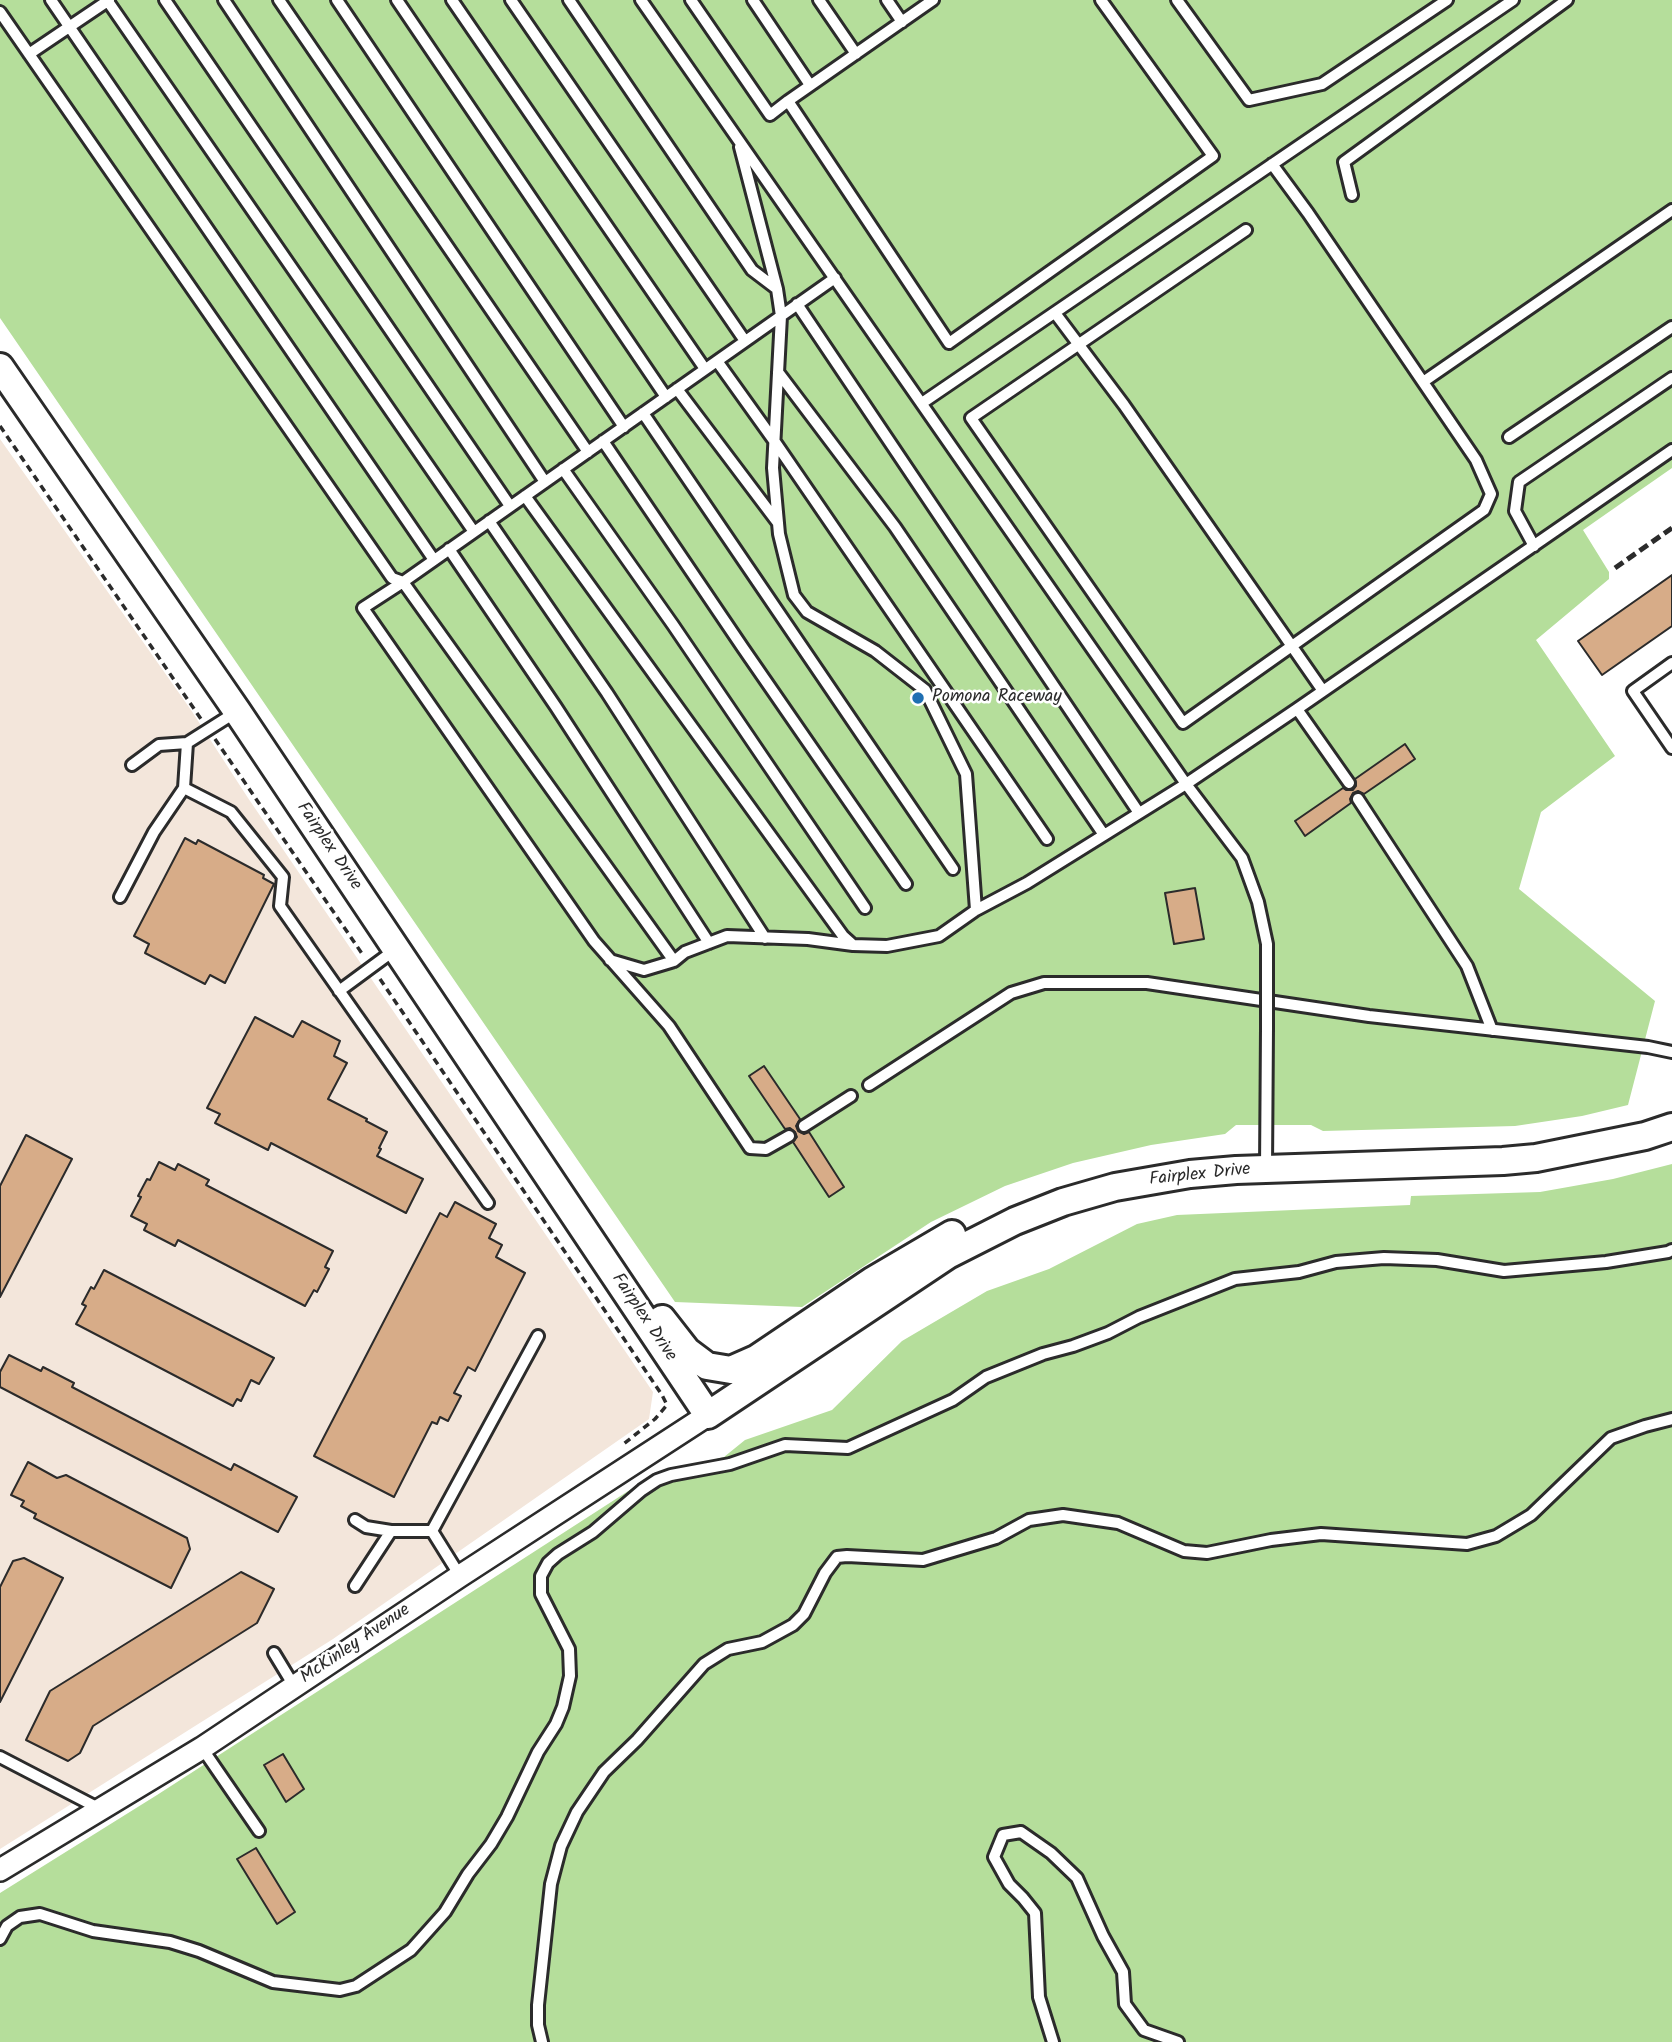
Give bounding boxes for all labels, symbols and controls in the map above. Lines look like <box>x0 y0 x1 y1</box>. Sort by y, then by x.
place label: Pomona Raceway <box>932 687 1062 709</box>
marker: Pomona Raceway <box>910 690 926 706</box>
street label: Fairplex Drive <box>291 799 365 895</box>
street label: Fairplex Drive <box>1148 1160 1252 1192</box>
street label: Fairplex Drive <box>606 1270 680 1366</box>
street label: McKinley Avenue <box>297 1600 415 1690</box>

